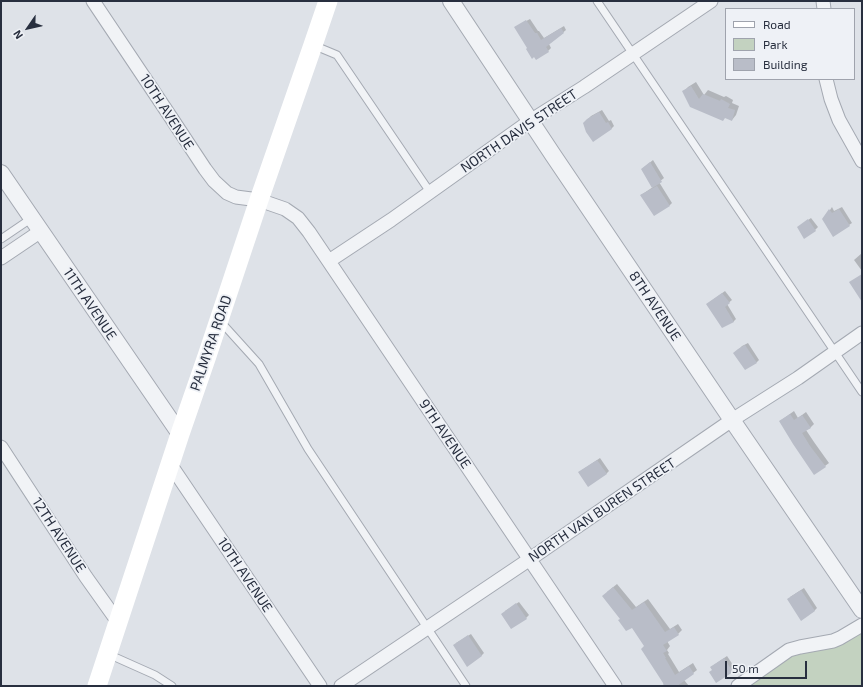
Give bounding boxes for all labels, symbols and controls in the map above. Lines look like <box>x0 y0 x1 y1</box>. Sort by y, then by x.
north arrow <box>8 8 48 48</box>
legend <box>725 8 855 80</box>
text: Road <box>763 17 791 31</box>
text: N <box>10 28 25 42</box>
text: Park <box>763 37 788 51</box>
text: Building <box>763 57 807 71</box>
street label: 10TH AVENUE <box>136 71 198 153</box>
street label: NORTH DAVIS STREET <box>457 86 581 176</box>
street label: 11TH AVENUE <box>60 265 120 343</box>
street label: 8TH AVENUE <box>625 268 685 344</box>
street label: PALMYRA ROAD <box>187 293 235 393</box>
street label: 9TH AVENUE <box>416 396 474 472</box>
street label: NORTH VAN BUREN STREET <box>525 454 679 566</box>
street label: 12TH AVENUE <box>29 494 89 576</box>
street label: 10TH AVENUE <box>214 535 276 615</box>
scale bar <box>727 653 809 679</box>
text: 50 m <box>732 661 759 675</box>

